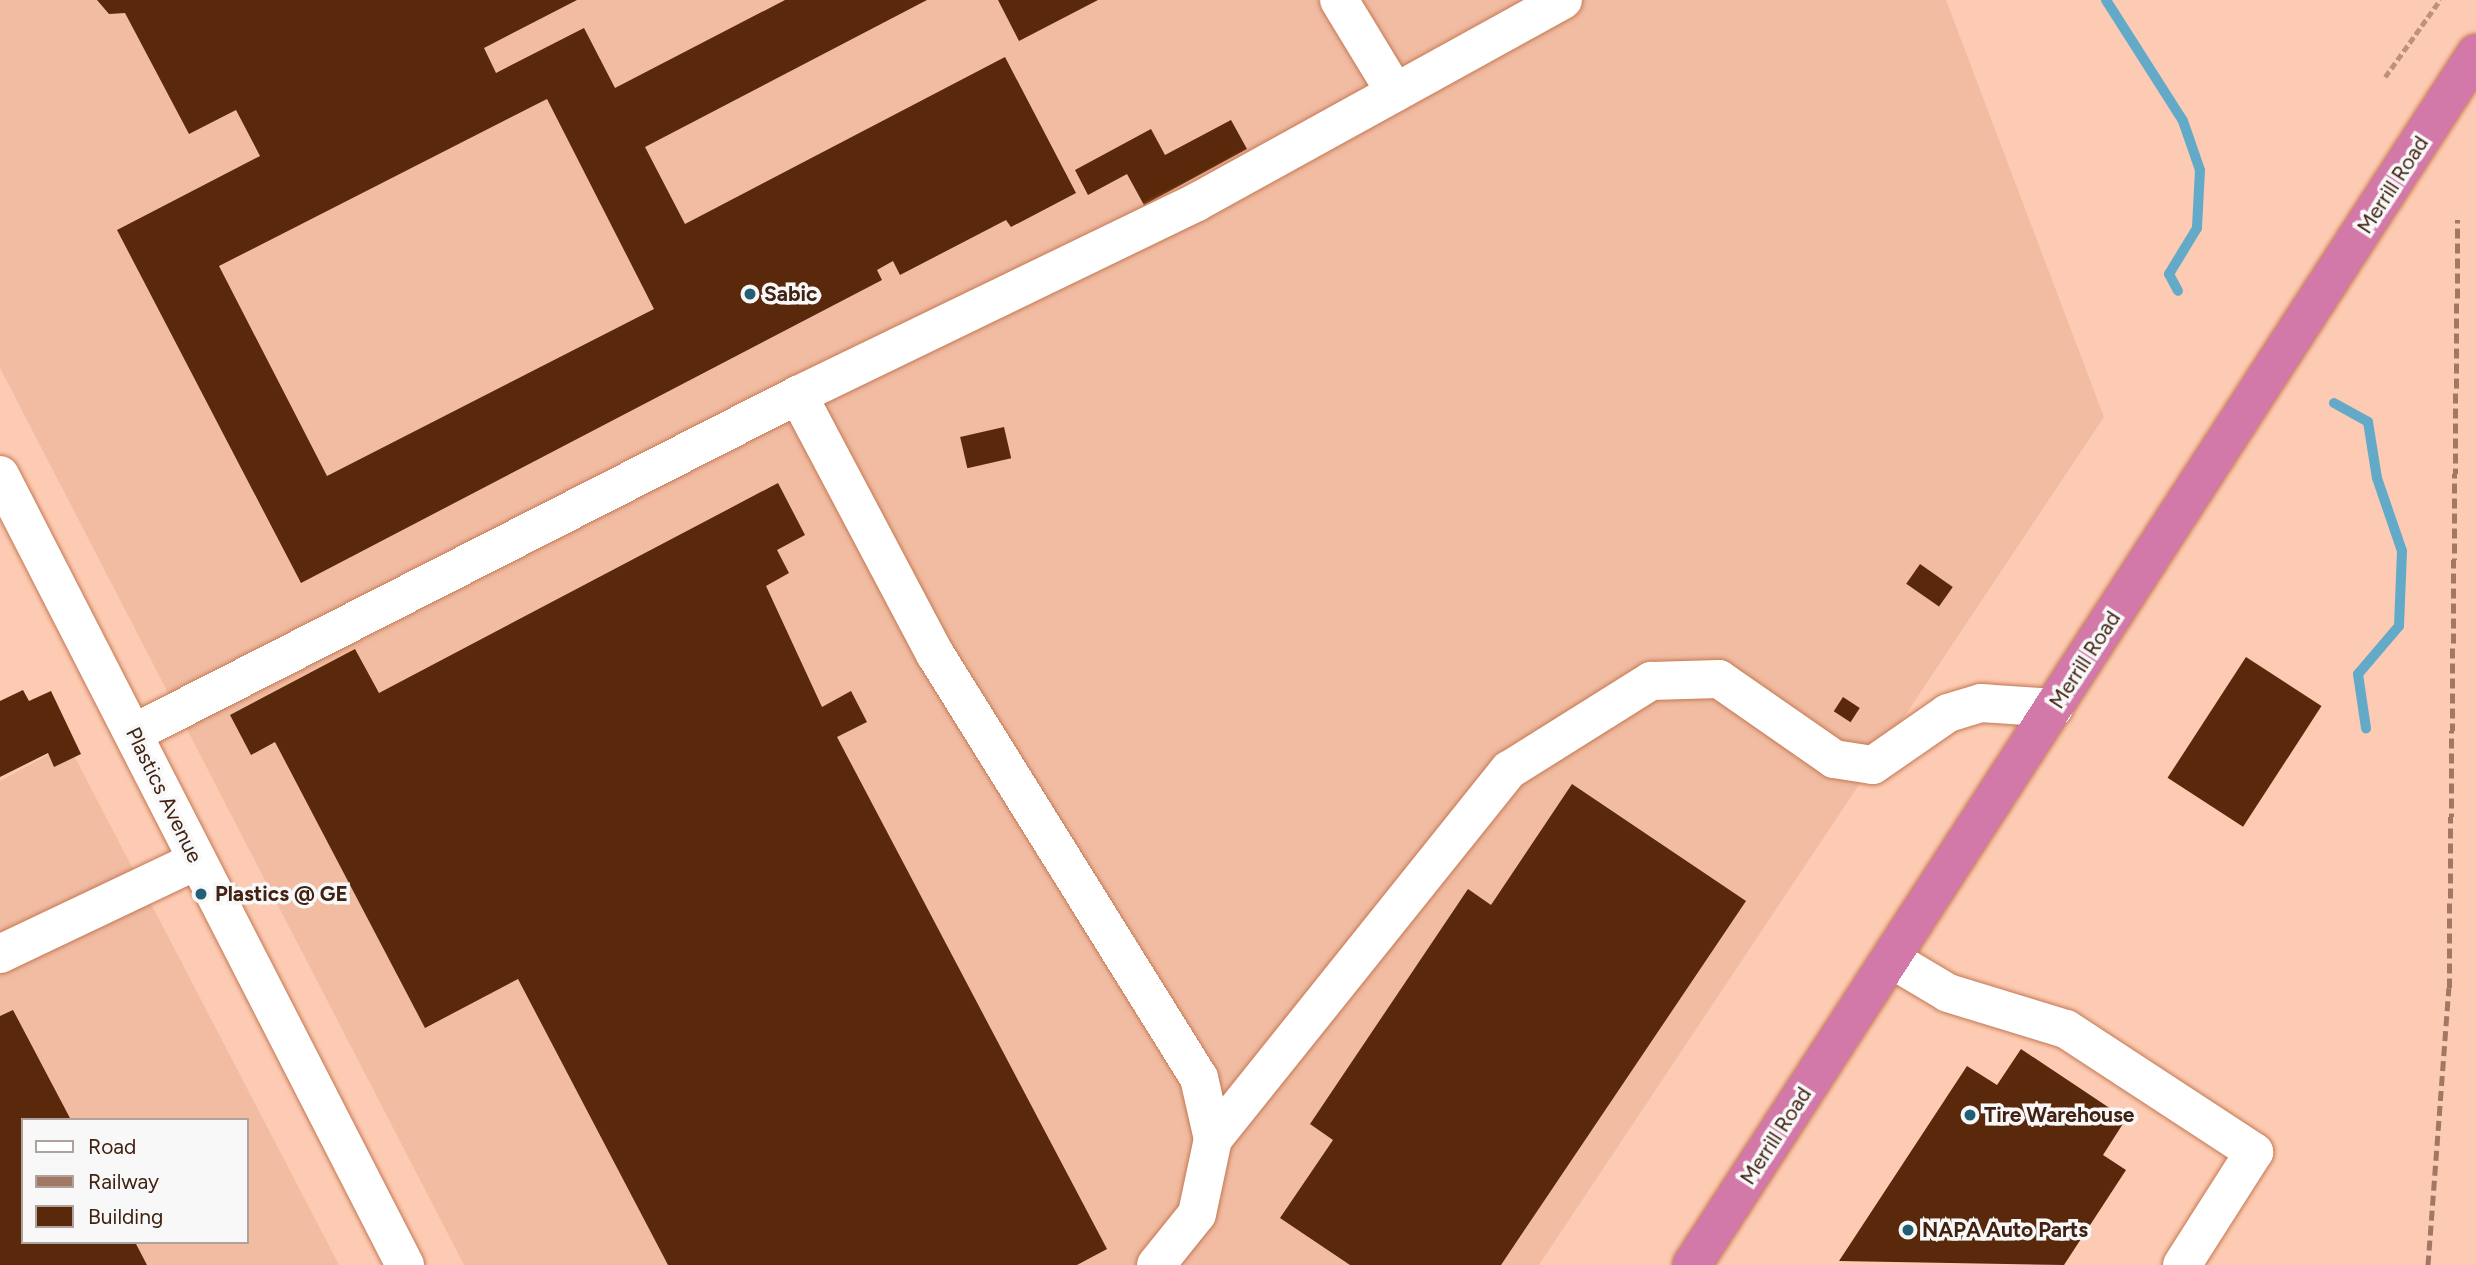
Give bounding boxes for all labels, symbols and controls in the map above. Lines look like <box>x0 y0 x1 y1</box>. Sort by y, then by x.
street label: Merrill Road <box>2352 132 2434 238</box>
place label: Sabic <box>764 281 817 307</box>
marker: Sabic <box>742 286 758 302</box>
street label: Merrill Road <box>2044 607 2126 713</box>
street label: Plastics Avenue <box>120 723 208 867</box>
place label: Plastics @ GE <box>215 881 348 907</box>
marker: Plastics @ GE <box>193 886 209 902</box>
street label: Merrill Road <box>1735 1083 1817 1189</box>
place label: Tire Warehouse <box>1984 1102 2134 1128</box>
marker: Tire Warehouse <box>1962 1107 1978 1123</box>
legend <box>21 1118 248 1244</box>
text: Road <box>88 1134 136 1159</box>
text: Railway <box>88 1169 159 1194</box>
text: Building <box>88 1204 163 1229</box>
place label: NAPA Auto Parts <box>1922 1217 2088 1243</box>
marker: NAPA Auto Parts <box>1900 1222 1916 1238</box>

